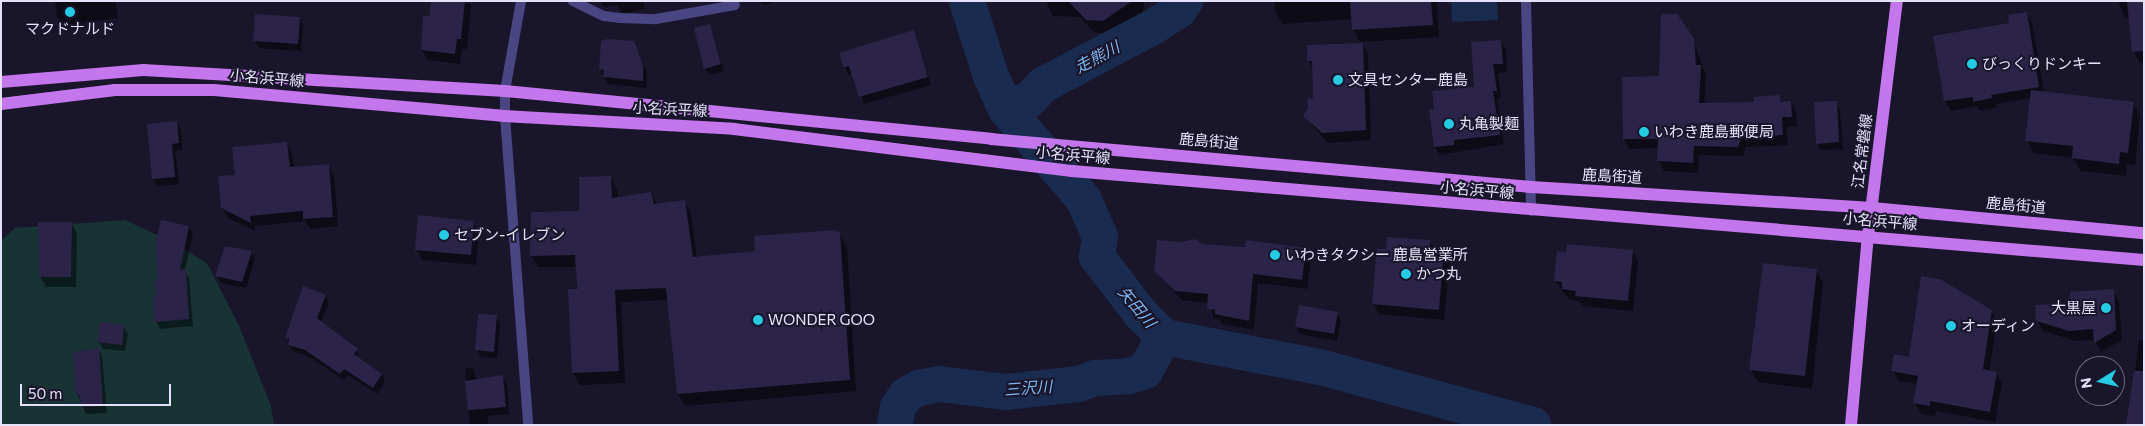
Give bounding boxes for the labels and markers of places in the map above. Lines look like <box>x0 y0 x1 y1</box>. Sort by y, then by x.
marker: マクドナルド <box>64 6 76 18</box>
place label: マクドナルド <box>25 20 115 38</box>
place label: びっくりドンキー <box>1982 55 2102 73</box>
marker: びっくりドンキー <box>1966 58 1978 70</box>
place label: 文具センター鹿島 <box>1348 71 1468 89</box>
marker: 文具センター鹿島 <box>1332 74 1344 86</box>
place label: 丸亀製麺 <box>1459 115 1519 133</box>
marker: 丸亀製麺 <box>1443 118 1455 130</box>
place label: いわき鹿島郵便局 <box>1654 123 1774 141</box>
marker: いわき鹿島郵便局 <box>1638 126 1650 138</box>
place label: セブン-イレブン <box>454 226 565 244</box>
marker: セブン-イレブン <box>438 229 450 241</box>
place label: いわきタクシー 鹿島営業所 <box>1285 246 1468 264</box>
marker: いわきタクシー 鹿島営業所 <box>1269 249 1281 261</box>
place label: かつ丸 <box>1416 265 1461 283</box>
marker: かつ丸 <box>1400 268 1412 280</box>
place label: 大黒屋 <box>2051 299 2096 317</box>
marker: 大黒屋 <box>2100 302 2112 314</box>
place label: WONDER GOO <box>768 311 875 329</box>
marker: WONDER GOO <box>752 314 764 326</box>
place label: オーディン <box>1961 317 2036 335</box>
marker: オーディン <box>1945 320 1957 332</box>

